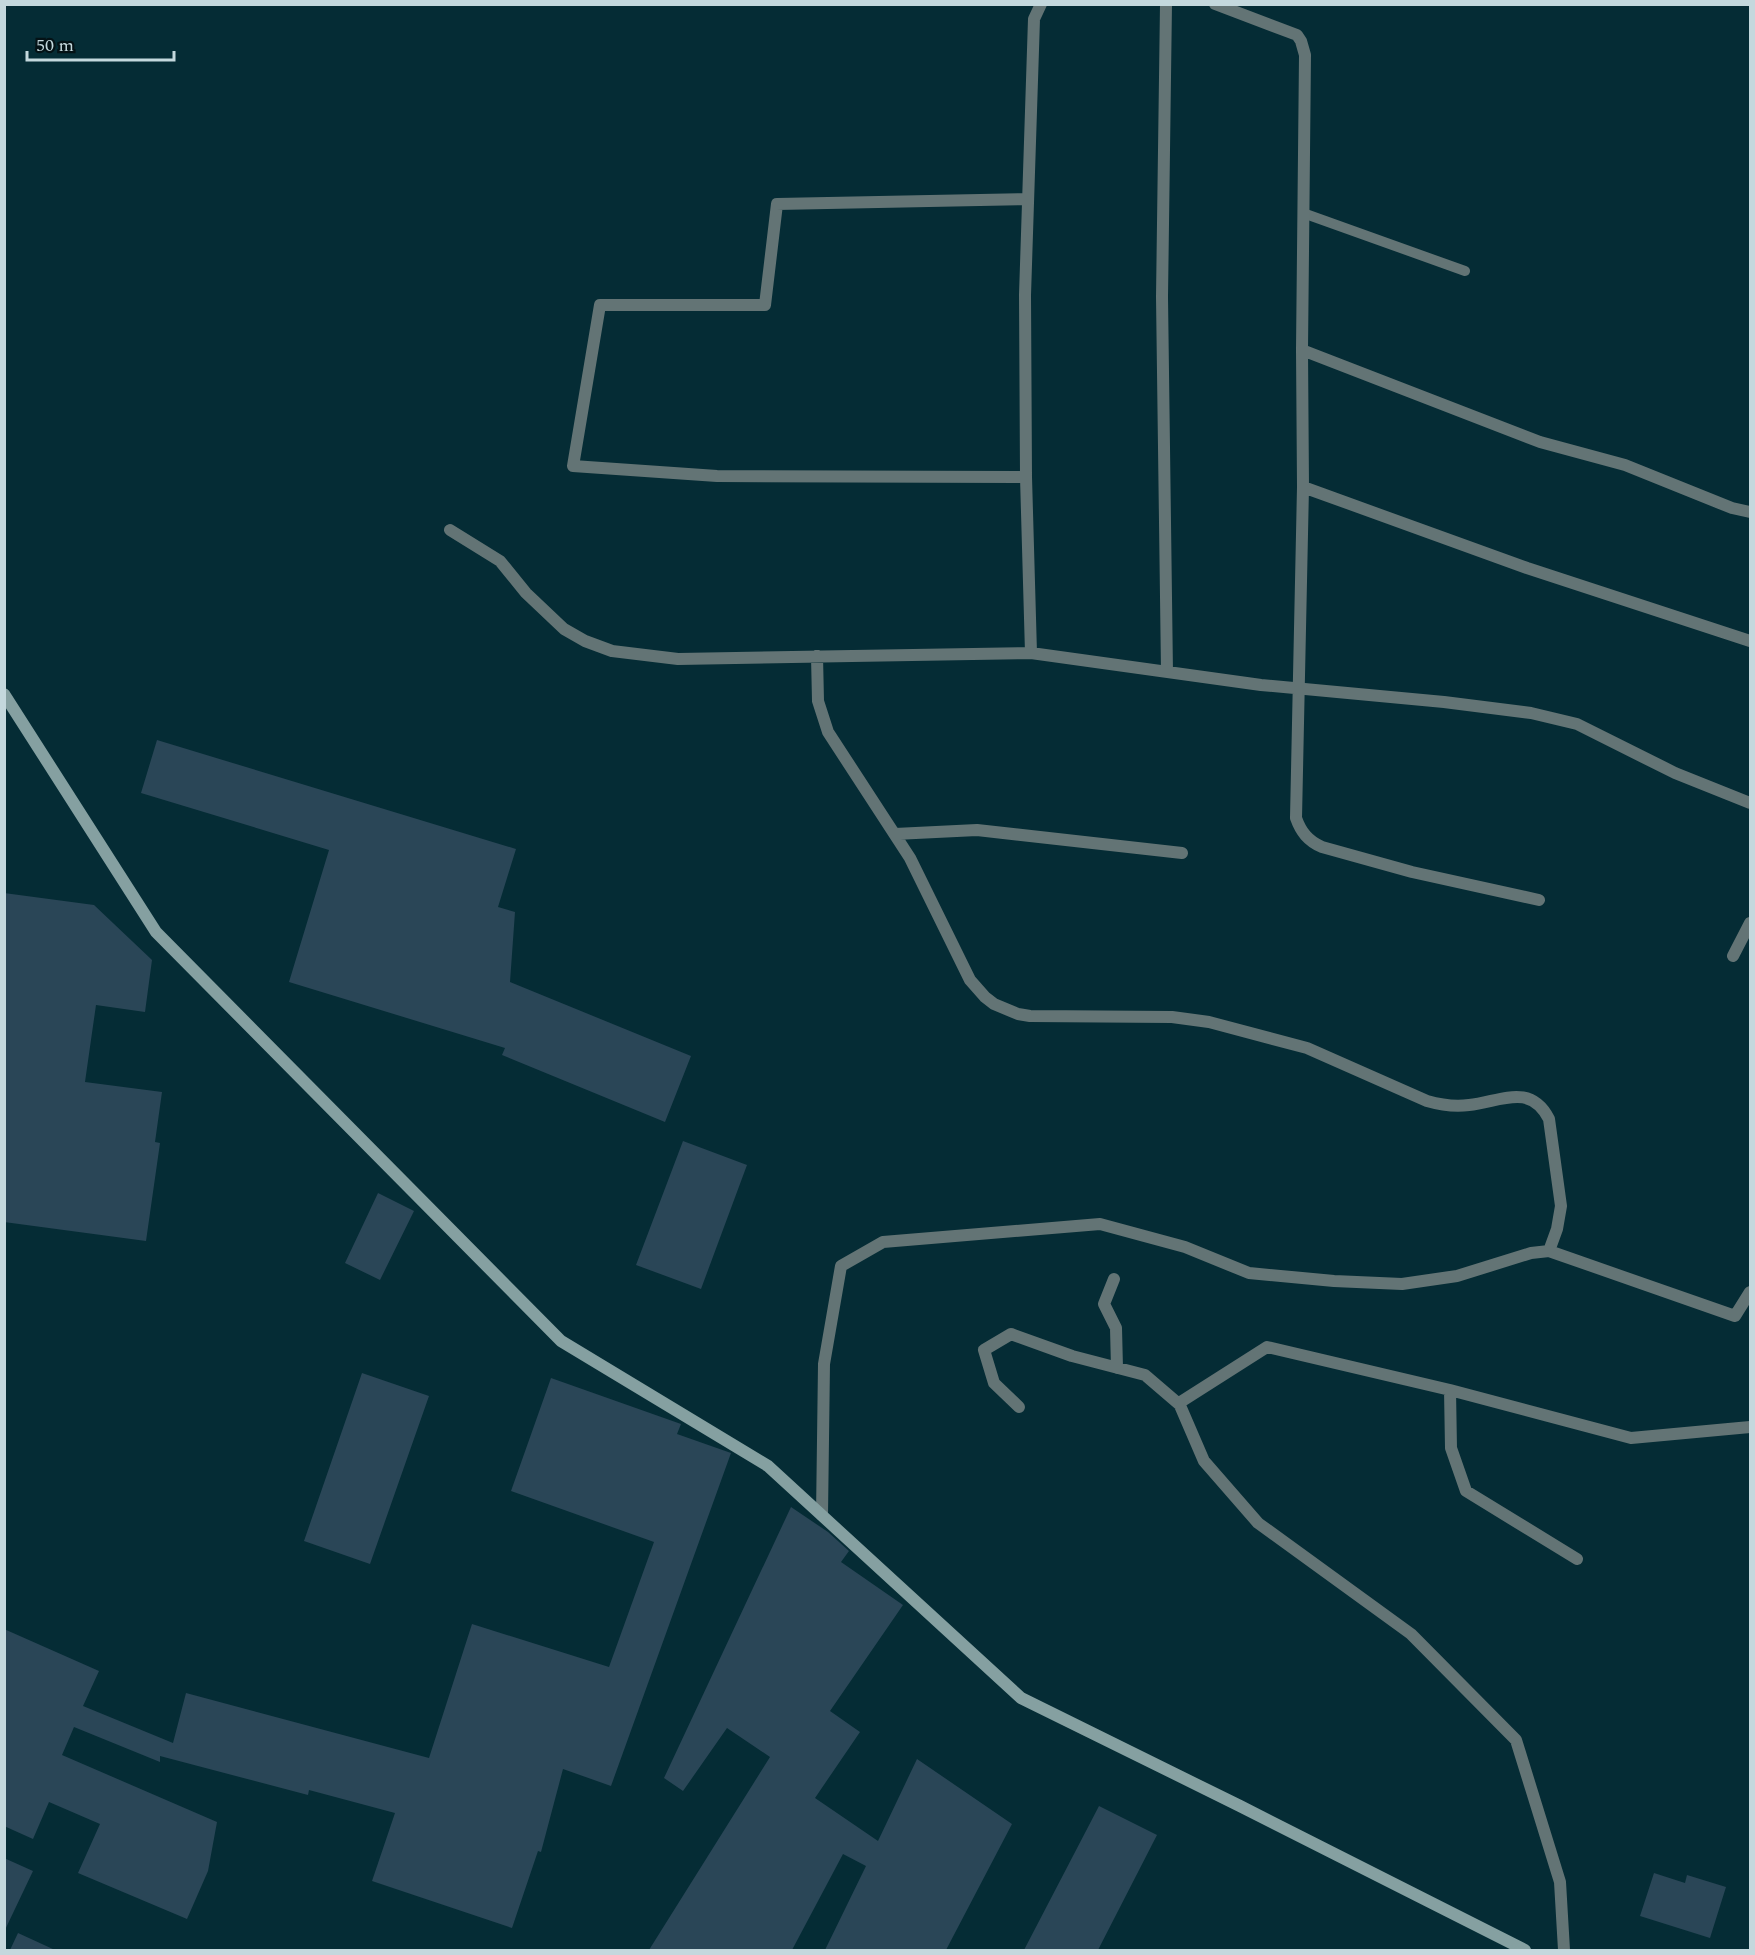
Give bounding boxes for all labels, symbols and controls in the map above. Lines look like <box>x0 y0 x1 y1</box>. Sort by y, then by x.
scale bar <box>27 24 174 62</box>
text: 50 m <box>36 32 74 59</box>

